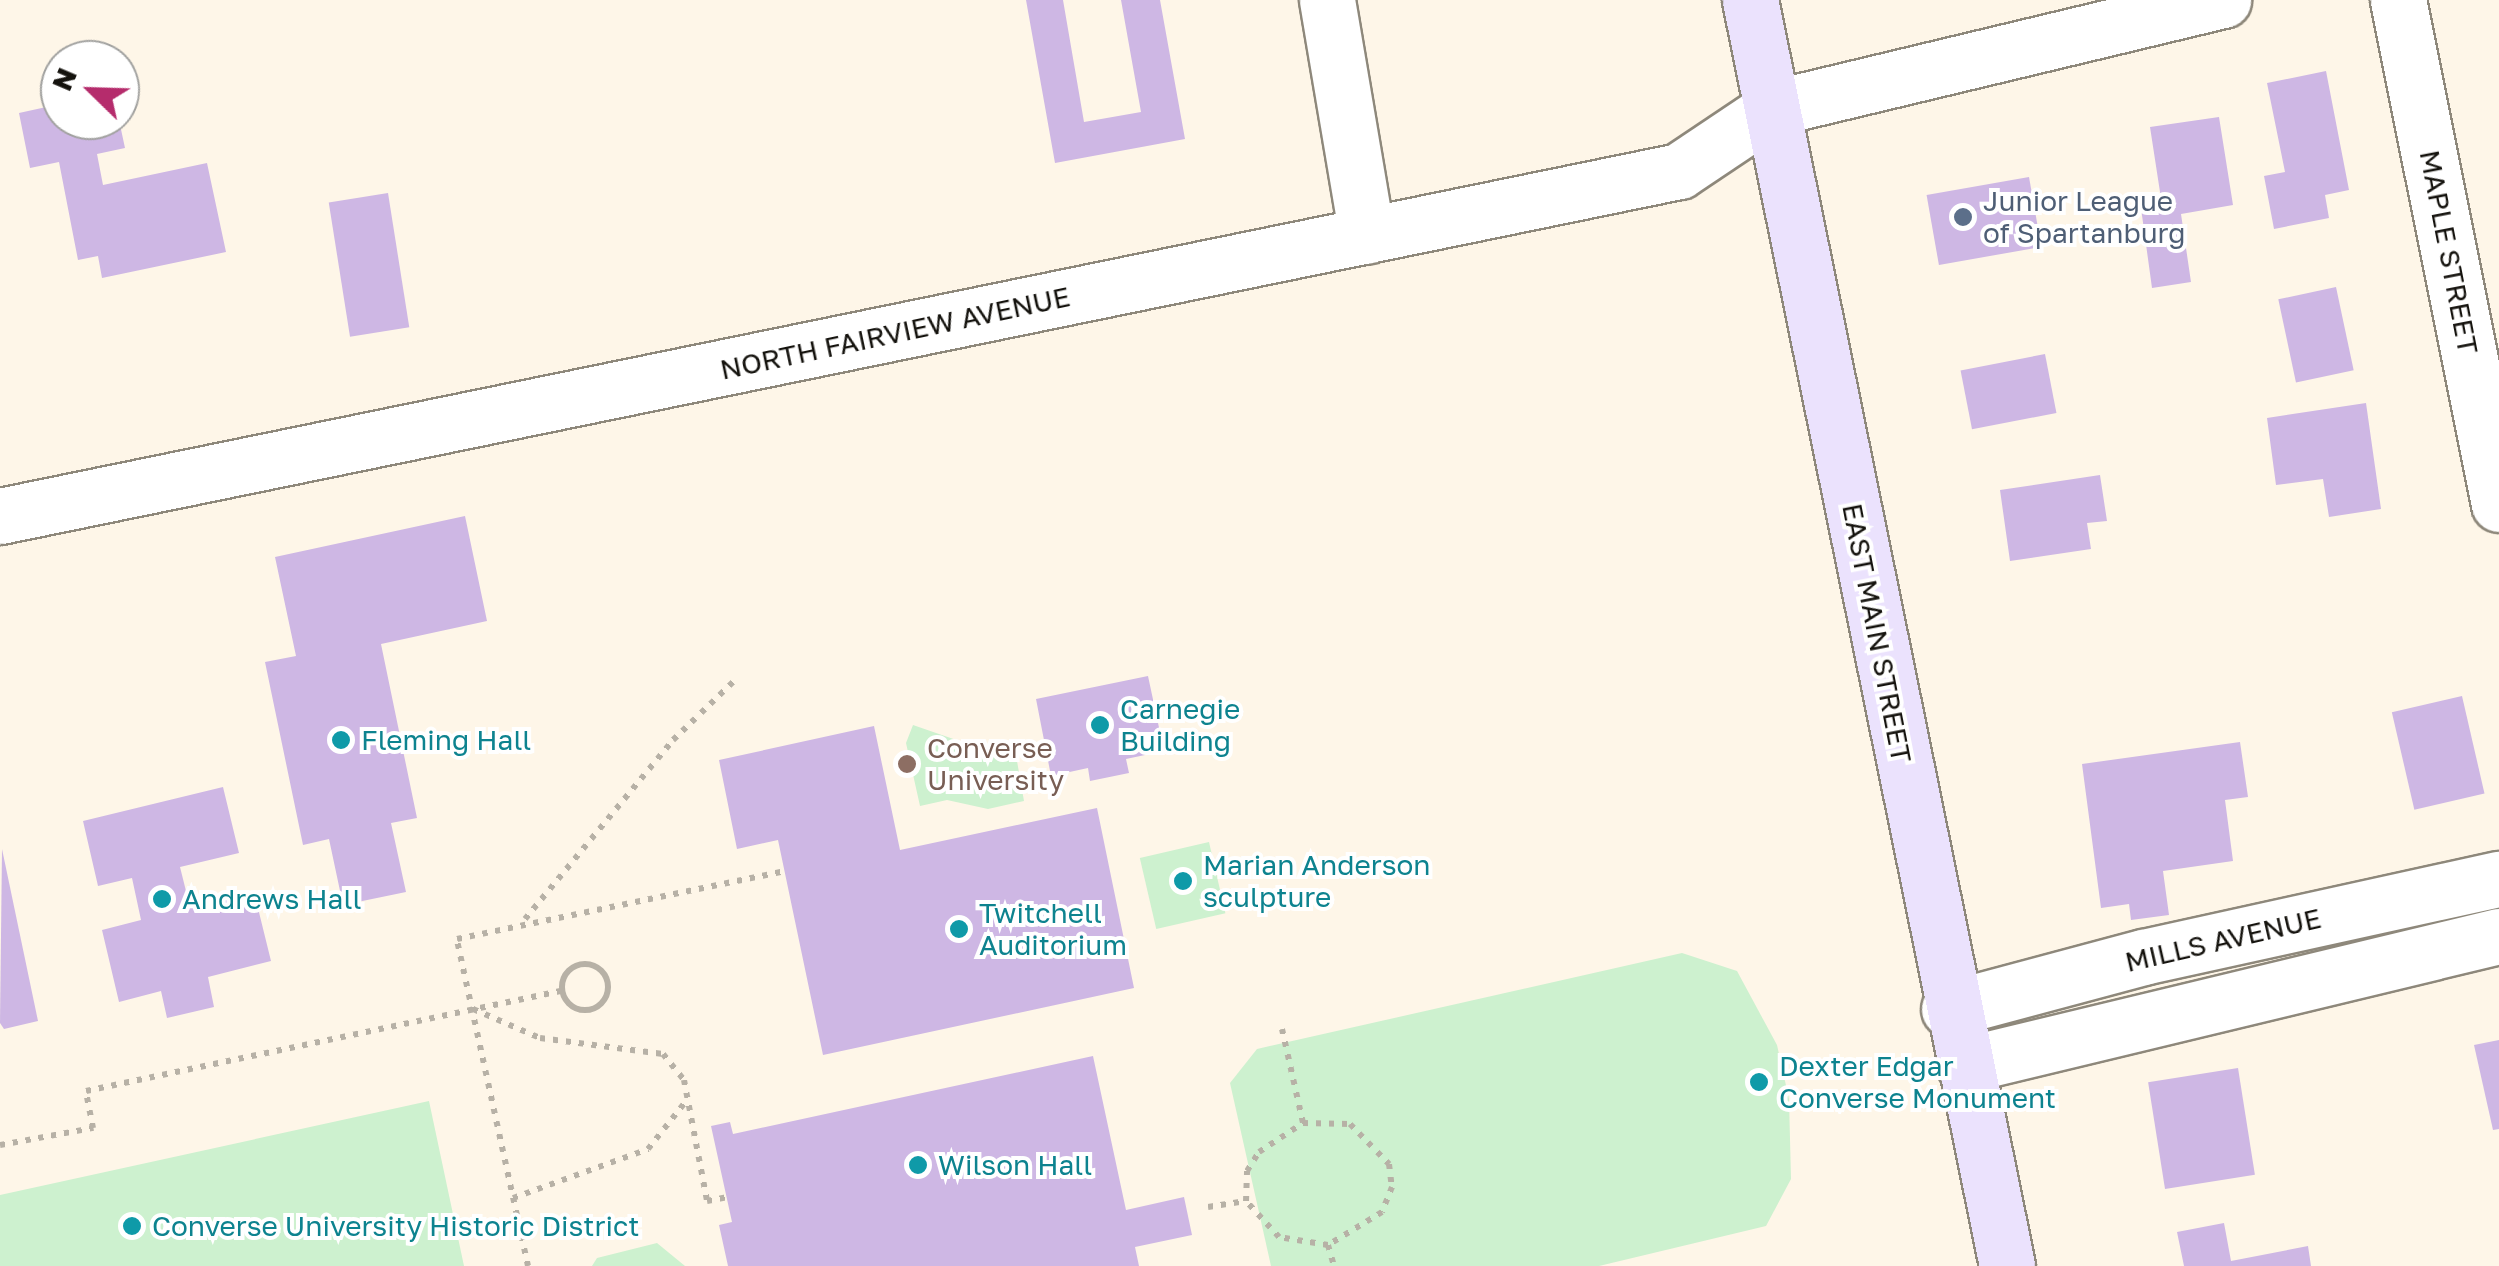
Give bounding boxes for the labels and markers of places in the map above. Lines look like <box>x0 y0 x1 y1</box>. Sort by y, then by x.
place label: Junior League of Spartanburg <box>1983 184 2185 250</box>
marker: Junior League of Spartanburg <box>1952 206 1974 228</box>
place label: Carnegie Building <box>1120 692 1240 758</box>
marker: Carnegie Building <box>1089 714 1111 736</box>
place label: Fleming Hall <box>361 723 531 757</box>
marker: Fleming Hall <box>330 729 352 751</box>
place label: Converse University <box>927 731 1064 797</box>
marker: Converse University <box>896 753 918 775</box>
place label: Marian Anderson sculpture <box>1203 848 1431 914</box>
marker: Marian Anderson sculpture <box>1172 870 1194 892</box>
place label: Andrews Hall <box>182 882 361 916</box>
marker: Andrews Hall <box>151 888 173 910</box>
place label: Twitchell Auditorium <box>979 896 1127 962</box>
marker: Twitchell Auditorium <box>948 918 970 940</box>
place label: Dexter Edgar Converse Monument <box>1779 1049 2056 1115</box>
marker: Dexter Edgar Converse Monument <box>1748 1071 1770 1093</box>
place label: Wilson Hall <box>938 1148 1092 1182</box>
marker: Wilson Hall <box>907 1154 929 1176</box>
place label: Converse University Historic District <box>152 1209 639 1243</box>
marker: Converse University Historic District <box>121 1215 143 1237</box>

